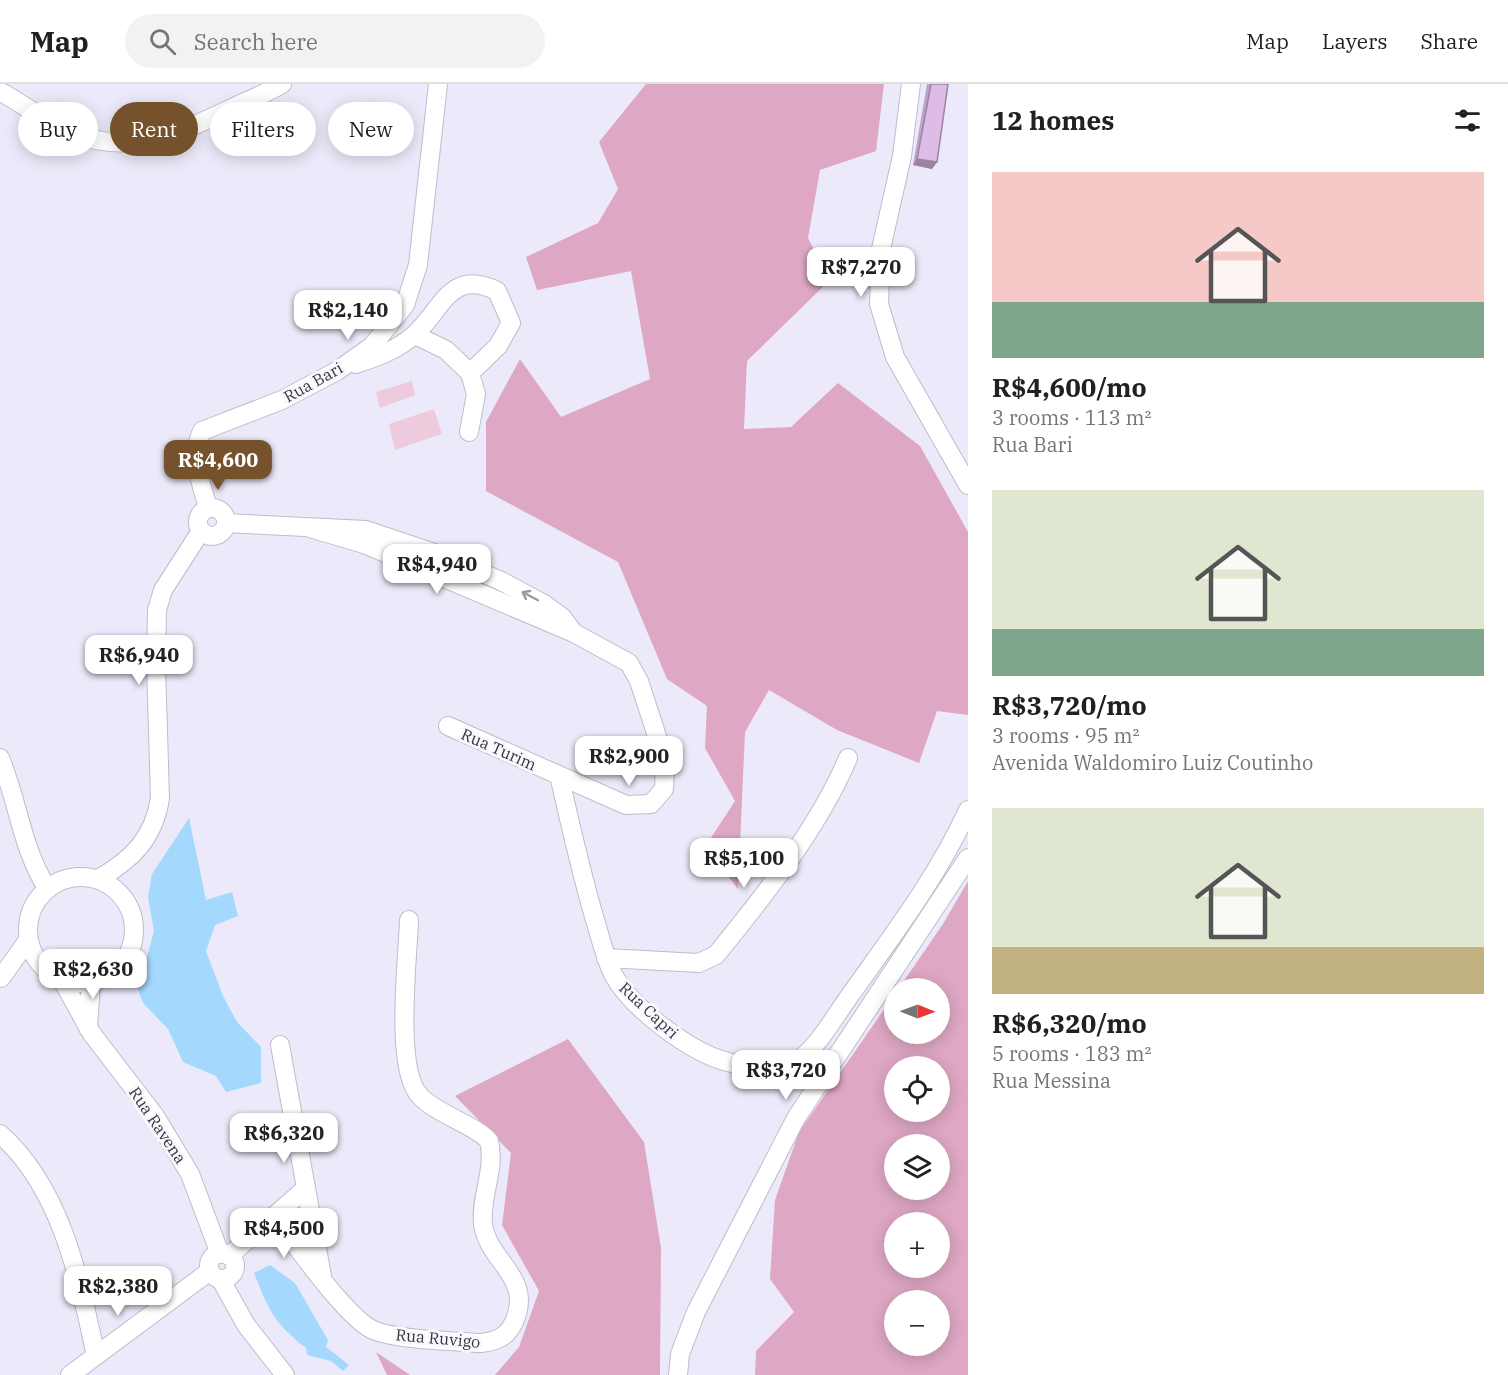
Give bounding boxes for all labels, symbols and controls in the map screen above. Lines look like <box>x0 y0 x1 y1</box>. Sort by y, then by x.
search box <box>125 14 545 68</box>
text: Map <box>30 23 89 60</box>
icon: search <box>146 25 179 58</box>
text: Search here <box>194 27 318 56</box>
text: Map <box>1246 27 1289 55</box>
text: Layers <box>1322 27 1388 55</box>
text: Share <box>1421 27 1478 55</box>
chip: Buy <box>18 102 98 156</box>
chip: Rent <box>110 102 198 156</box>
chip: Filters <box>210 102 316 156</box>
chip: New <box>328 102 414 156</box>
text: 12 homes <box>992 103 1114 137</box>
icon: filters <box>1451 104 1484 137</box>
icon: home <box>1184 211 1292 319</box>
pin: R$7,270 <box>806 247 916 298</box>
text: R$7,270 <box>821 253 901 280</box>
pin: R$2,140 <box>293 290 403 341</box>
text: R$2,140 <box>308 296 388 323</box>
street label: Rua Bari <box>280 358 346 406</box>
text: R$4,600/mo <box>992 370 1147 404</box>
text: 3 rooms · 113 m² <box>992 404 1151 431</box>
text: Rua Bari <box>992 431 1073 458</box>
pin: R$4,600 <box>163 440 273 491</box>
text: R$4,600 <box>178 446 258 473</box>
icon: home <box>1184 529 1292 637</box>
pin: R$4,940 <box>382 544 492 595</box>
text: R$4,940 <box>397 550 477 577</box>
one-way arrow <box>521 590 539 602</box>
pin: R$6,940 <box>84 635 194 686</box>
text: R$6,940 <box>99 641 179 668</box>
text: R$3,720/mo <box>992 688 1147 722</box>
text: 3 rooms · 95 m² <box>992 722 1139 749</box>
street label: Rua Turim <box>458 724 540 774</box>
pin: R$2,900 <box>574 736 684 787</box>
text: R$2,900 <box>589 742 669 769</box>
text: Avenida Waldomiro Luiz Coutinho <box>992 749 1313 776</box>
pin: R$5,100 <box>689 838 799 889</box>
text: R$5,100 <box>704 844 784 871</box>
icon: home <box>1184 847 1292 955</box>
pin: R$2,630 <box>38 949 148 1000</box>
text: R$2,630 <box>53 955 133 982</box>
street label: Rua Capri <box>615 977 683 1043</box>
north arrow <box>884 978 950 1044</box>
map controls <box>884 978 950 1356</box>
text: R$6,320/mo <box>992 1006 1147 1040</box>
text: 5 rooms · 183 m² <box>992 1040 1151 1067</box>
pin: R$3,720 <box>731 1050 841 1101</box>
text: R$3,720 <box>746 1056 826 1083</box>
button: locate <box>884 1056 950 1122</box>
text: Rua Messina <box>992 1067 1111 1094</box>
street label: Rua Ravena <box>125 1083 191 1167</box>
pin: R$6,320 <box>229 1113 339 1164</box>
text: R$6,320 <box>244 1119 324 1146</box>
button: layers <box>884 1134 950 1200</box>
pin: R$4,500 <box>229 1208 339 1259</box>
button: + <box>884 1212 950 1278</box>
text: R$4,500 <box>244 1214 324 1241</box>
pin: R$2,380 <box>63 1266 173 1317</box>
text: R$2,380 <box>78 1272 158 1299</box>
button: − <box>884 1290 950 1356</box>
street label: Rua Ruvigo <box>395 1324 481 1352</box>

